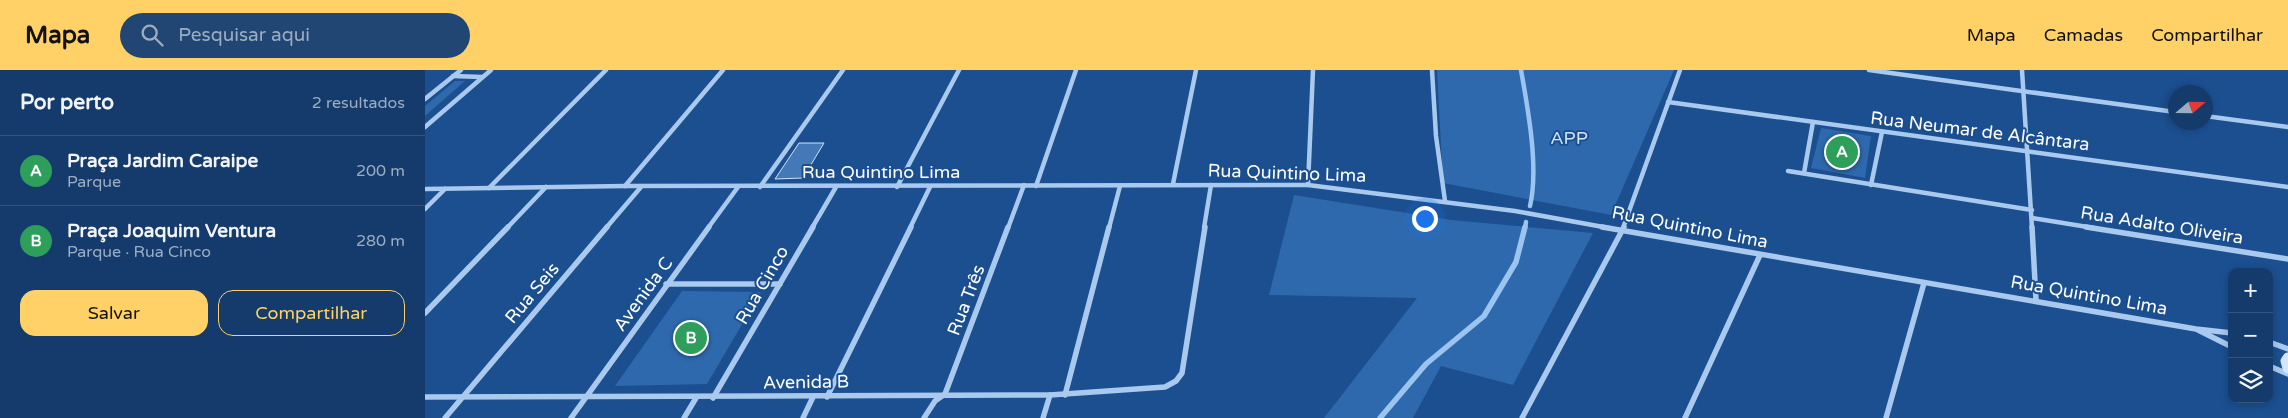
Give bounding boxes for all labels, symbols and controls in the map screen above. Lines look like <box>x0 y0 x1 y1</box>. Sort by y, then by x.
search box <box>120 13 470 58</box>
text: Mapa <box>25 21 90 50</box>
icon: search <box>138 21 166 49</box>
text: Pesquisar aqui <box>178 24 310 46</box>
text: Mapa <box>1967 24 2016 46</box>
text: Camadas <box>2044 24 2123 46</box>
text: Compartilhar <box>2151 24 2263 46</box>
north arrow <box>2168 85 2213 130</box>
text: Por perto <box>20 90 114 115</box>
text: 2 resultados <box>312 93 405 113</box>
street label: Rua Neumar de Alcântara <box>1869 107 2091 155</box>
park label: APP <box>1550 127 1588 149</box>
pin: A <box>1826 133 1858 171</box>
text: Praça Jardim Caraipe <box>67 150 258 172</box>
street label: Rua Quintino Lima <box>1207 159 1367 187</box>
text: A <box>30 161 42 181</box>
text: 200 m <box>356 161 405 181</box>
street label: Rua Quintino Lima <box>802 161 960 183</box>
text: Parque <box>67 172 121 192</box>
street label: Rua Quintino Lima <box>1610 201 1770 253</box>
street label: Rua Adalto Oliveira <box>2079 201 2245 249</box>
your location <box>1412 206 1438 232</box>
text: Praça Joaquim Ventura <box>67 220 276 242</box>
text: B <box>30 231 42 251</box>
text: 280 m <box>356 231 405 251</box>
text: Parque · Rua Cinco <box>67 242 211 262</box>
street label: Rua Cinco <box>731 242 793 328</box>
street label: Avenida C <box>609 253 677 335</box>
street label: Rua Seis <box>500 258 564 328</box>
street label: Rua Três <box>942 262 990 338</box>
map controls <box>2228 268 2273 403</box>
button: + <box>2228 268 2273 313</box>
street label: Rua Quintino Lima <box>2009 270 2169 320</box>
button: Salvar <box>20 290 208 336</box>
button: Compartilhar <box>218 290 405 336</box>
button: − <box>2228 313 2273 358</box>
pin: B <box>675 319 707 357</box>
button: layers <box>2228 358 2273 403</box>
street label: Avenida B <box>763 370 849 394</box>

